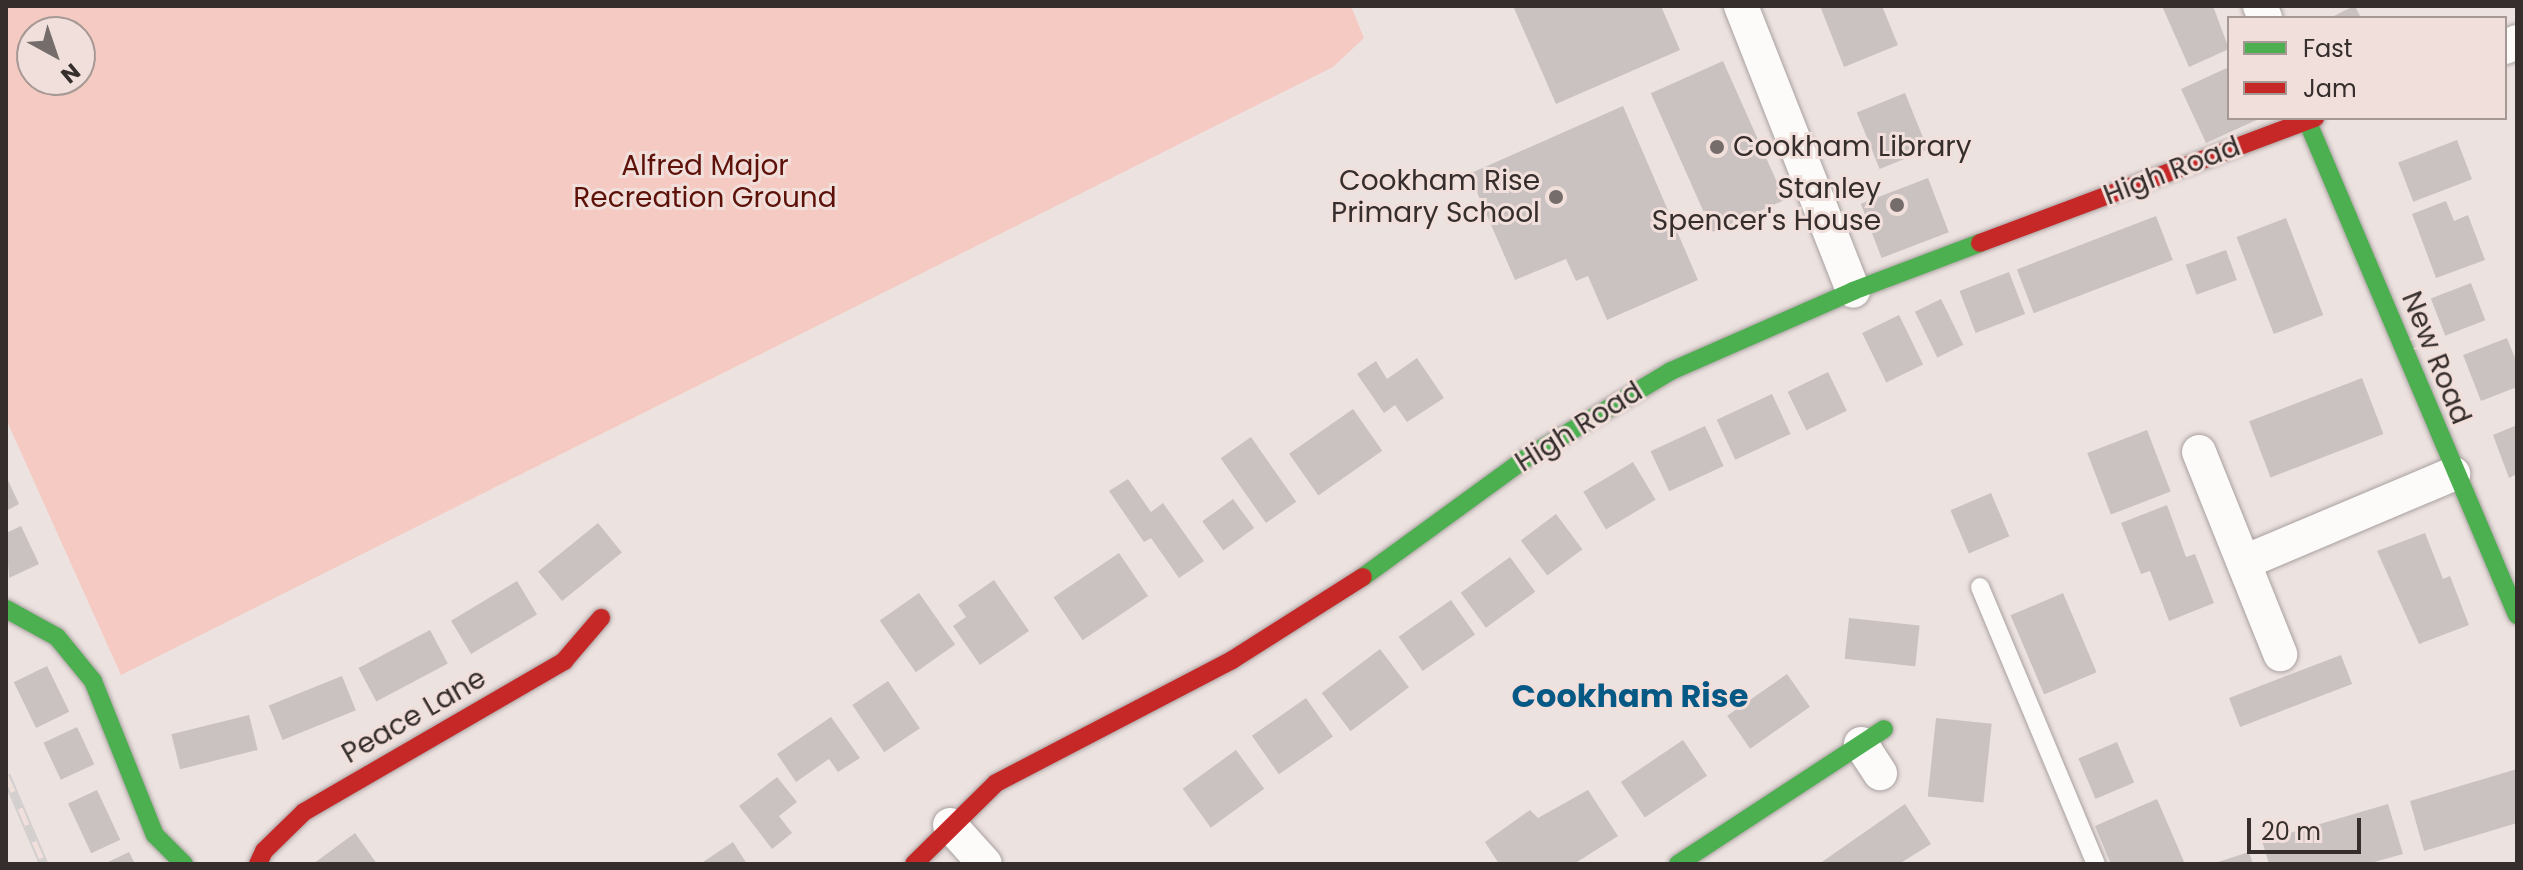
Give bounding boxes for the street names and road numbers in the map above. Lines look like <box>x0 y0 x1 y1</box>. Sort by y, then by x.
street label: High Road <box>2099 130 2245 212</box>
street label: New Road <box>2394 287 2478 429</box>
street label: High Road <box>1509 375 1649 479</box>
street label: Peace Lane <box>336 661 492 771</box>

